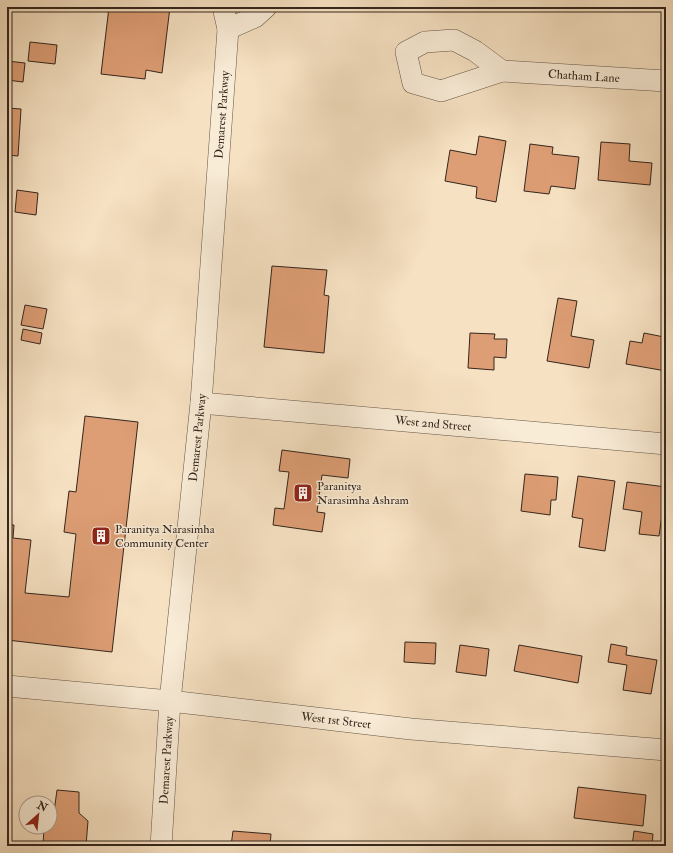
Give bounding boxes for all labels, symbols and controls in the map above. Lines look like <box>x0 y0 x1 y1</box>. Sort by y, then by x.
street label: Chatham Lane <box>548 67 620 86</box>
street label: Demarest Parkway <box>212 69 233 159</box>
street label: Demarest Parkway <box>186 393 210 482</box>
street label: West 2nd Street <box>393 413 472 435</box>
place label: Paranitya Narasimha Ashram <box>317 479 410 508</box>
building icon: Paranitya Narasimha Ashram <box>292 482 314 504</box>
place label: Paranitya Narasimha Community Center <box>115 522 216 551</box>
building icon: Paranitya Narasimha Community Center <box>90 525 112 547</box>
street label: West 1st Street <box>299 709 372 732</box>
street label: Demarest Parkway <box>157 715 177 805</box>
north arrow <box>18 795 58 835</box>
text: N <box>34 798 51 815</box>

